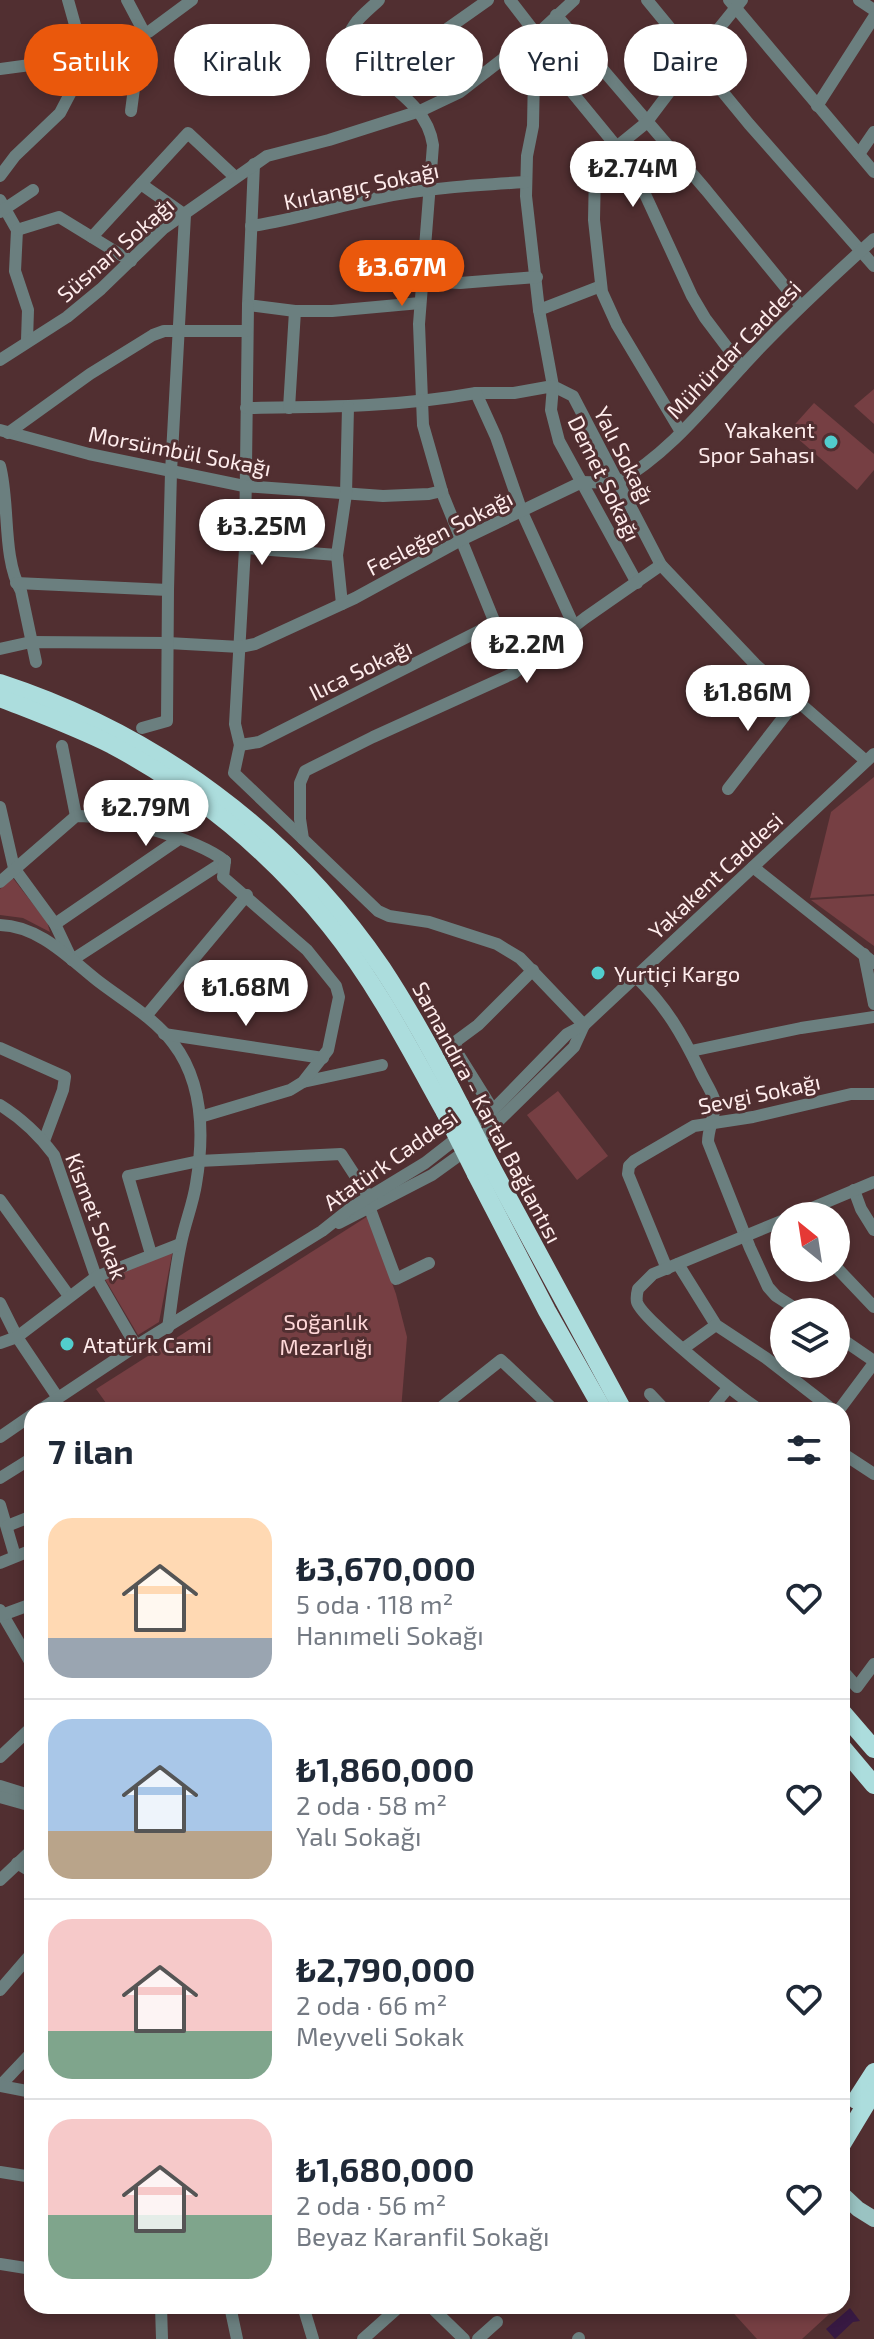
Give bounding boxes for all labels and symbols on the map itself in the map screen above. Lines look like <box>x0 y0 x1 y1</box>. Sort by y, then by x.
pin: ₺2.74M <box>568 141 698 209</box>
street label: Kırlangıç Sokağı <box>281 156 441 216</box>
street label: Süsnarı Sokağı <box>51 191 179 307</box>
pin: ₺3.67M <box>337 240 467 308</box>
street label: Mühürdar Caddesi <box>660 275 806 423</box>
street label: Yalı Sokağı <box>589 402 661 508</box>
street label: Demet Sokağı <box>563 411 647 545</box>
place label: Yakakent Spor Sahası <box>698 416 815 467</box>
street label: Morsümbül Sokağı <box>86 420 274 480</box>
marker: Yakakent Spor Sahası <box>822 433 840 451</box>
street label: Fesleğen Sokağı <box>362 484 516 580</box>
pin: ₺3.25M <box>197 499 327 567</box>
pin: ₺2.2M <box>471 617 583 685</box>
street label: Ilıca Sokağı <box>304 633 416 705</box>
pin: ₺1.86M <box>683 665 813 733</box>
pin: ₺2.79M <box>81 780 211 848</box>
street label: Yakakent Caddesi <box>643 806 787 944</box>
pin: ₺1.68M <box>181 960 311 1028</box>
place label: Yurtiçi Kargo <box>614 960 740 988</box>
marker: Yurtiçi Kargo <box>589 964 607 982</box>
street label: Samandıra - Kartal Bağlantısı <box>408 977 568 1247</box>
street label: Sevgi Sokağı <box>696 1067 822 1119</box>
street label: Atatürk Caddesi <box>318 1103 462 1215</box>
street label: Kismet Sokak <box>61 1149 133 1283</box>
north arrow <box>770 1202 850 1282</box>
park label: Soğanlık Mezarlığı <box>280 1308 373 1359</box>
place label: Atatürk Cami <box>83 1331 212 1357</box>
marker: Atatürk Cami <box>58 1335 76 1353</box>

